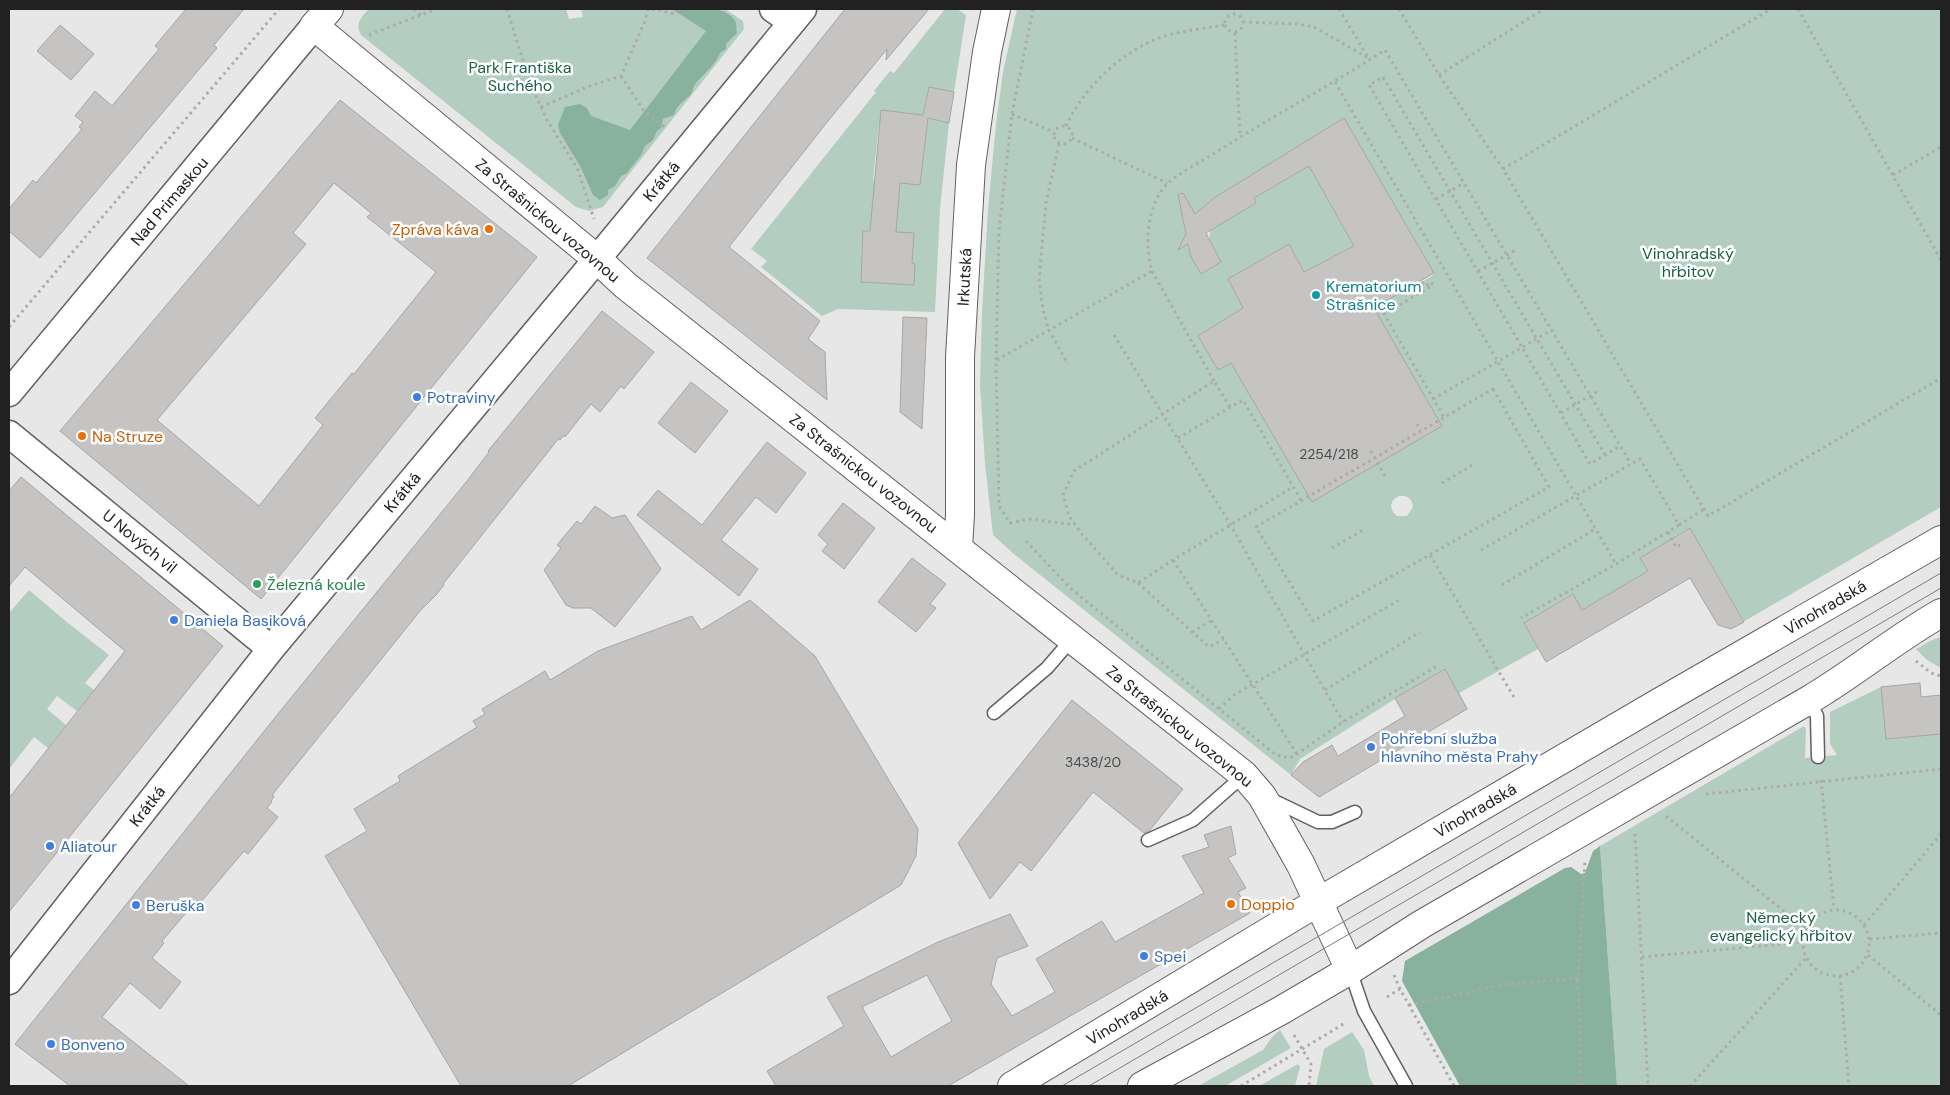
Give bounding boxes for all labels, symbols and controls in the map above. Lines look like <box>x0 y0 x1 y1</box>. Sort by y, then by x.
park label: Park Františka Suchého <box>468 57 572 96</box>
street label: Nad Primaskou <box>126 152 213 250</box>
street label: Za Strašnickou vozovnou <box>471 154 624 287</box>
street label: Krátká <box>638 157 684 206</box>
place label: Zpráva káva <box>392 219 479 240</box>
marker: Zpráva káva <box>483 223 495 235</box>
park label: Vinohradský hřbitov <box>1642 243 1734 282</box>
street label: Irkutská <box>952 248 977 306</box>
place label: Krematorium Strašnice <box>1326 276 1422 315</box>
marker: Krematorium Strašnice <box>1310 289 1322 301</box>
place label: Potraviny <box>427 387 496 408</box>
marker: Potraviny <box>411 391 423 403</box>
street label: Za Strašnickou vozovnou <box>785 409 942 538</box>
place label: Na Struze <box>92 426 163 447</box>
marker: Na Struze <box>76 430 88 442</box>
house number: 2254/218 <box>1299 445 1359 463</box>
street label: Krátká <box>379 468 425 517</box>
street label: U Nových vil <box>98 505 181 578</box>
place label: Železná koule <box>267 574 366 595</box>
street label: Vinohradská <box>1780 575 1870 639</box>
marker: Železná koule <box>251 578 263 590</box>
place label: Daniela Basiková <box>184 610 306 631</box>
marker: Daniela Basiková <box>168 614 180 626</box>
street label: Za Strašnickou vozovnou <box>1102 661 1257 792</box>
place label: Pohřební služba hlavního města Prahy <box>1381 728 1538 767</box>
marker: Pohřební služba hlavního města Prahy <box>1365 741 1377 753</box>
house number: 3438/20 <box>1065 753 1121 771</box>
street label: Vinohradská <box>1430 778 1520 842</box>
street label: Krátká <box>125 781 170 831</box>
place label: Aliatour <box>60 836 117 857</box>
marker: Aliatour <box>44 840 56 852</box>
place label: Doppio <box>1241 894 1295 915</box>
place label: Beruška <box>146 895 205 916</box>
marker: Doppio <box>1225 898 1237 910</box>
marker: Beruška <box>130 899 142 911</box>
park label: Německý evangelický hřbitov <box>1710 907 1853 946</box>
place label: Spei <box>1154 946 1186 967</box>
marker: Spei <box>1138 950 1150 962</box>
street label: Vinohradská <box>1083 985 1172 1050</box>
place label: Bonveno <box>61 1034 125 1055</box>
marker: Bonveno <box>45 1038 57 1050</box>

